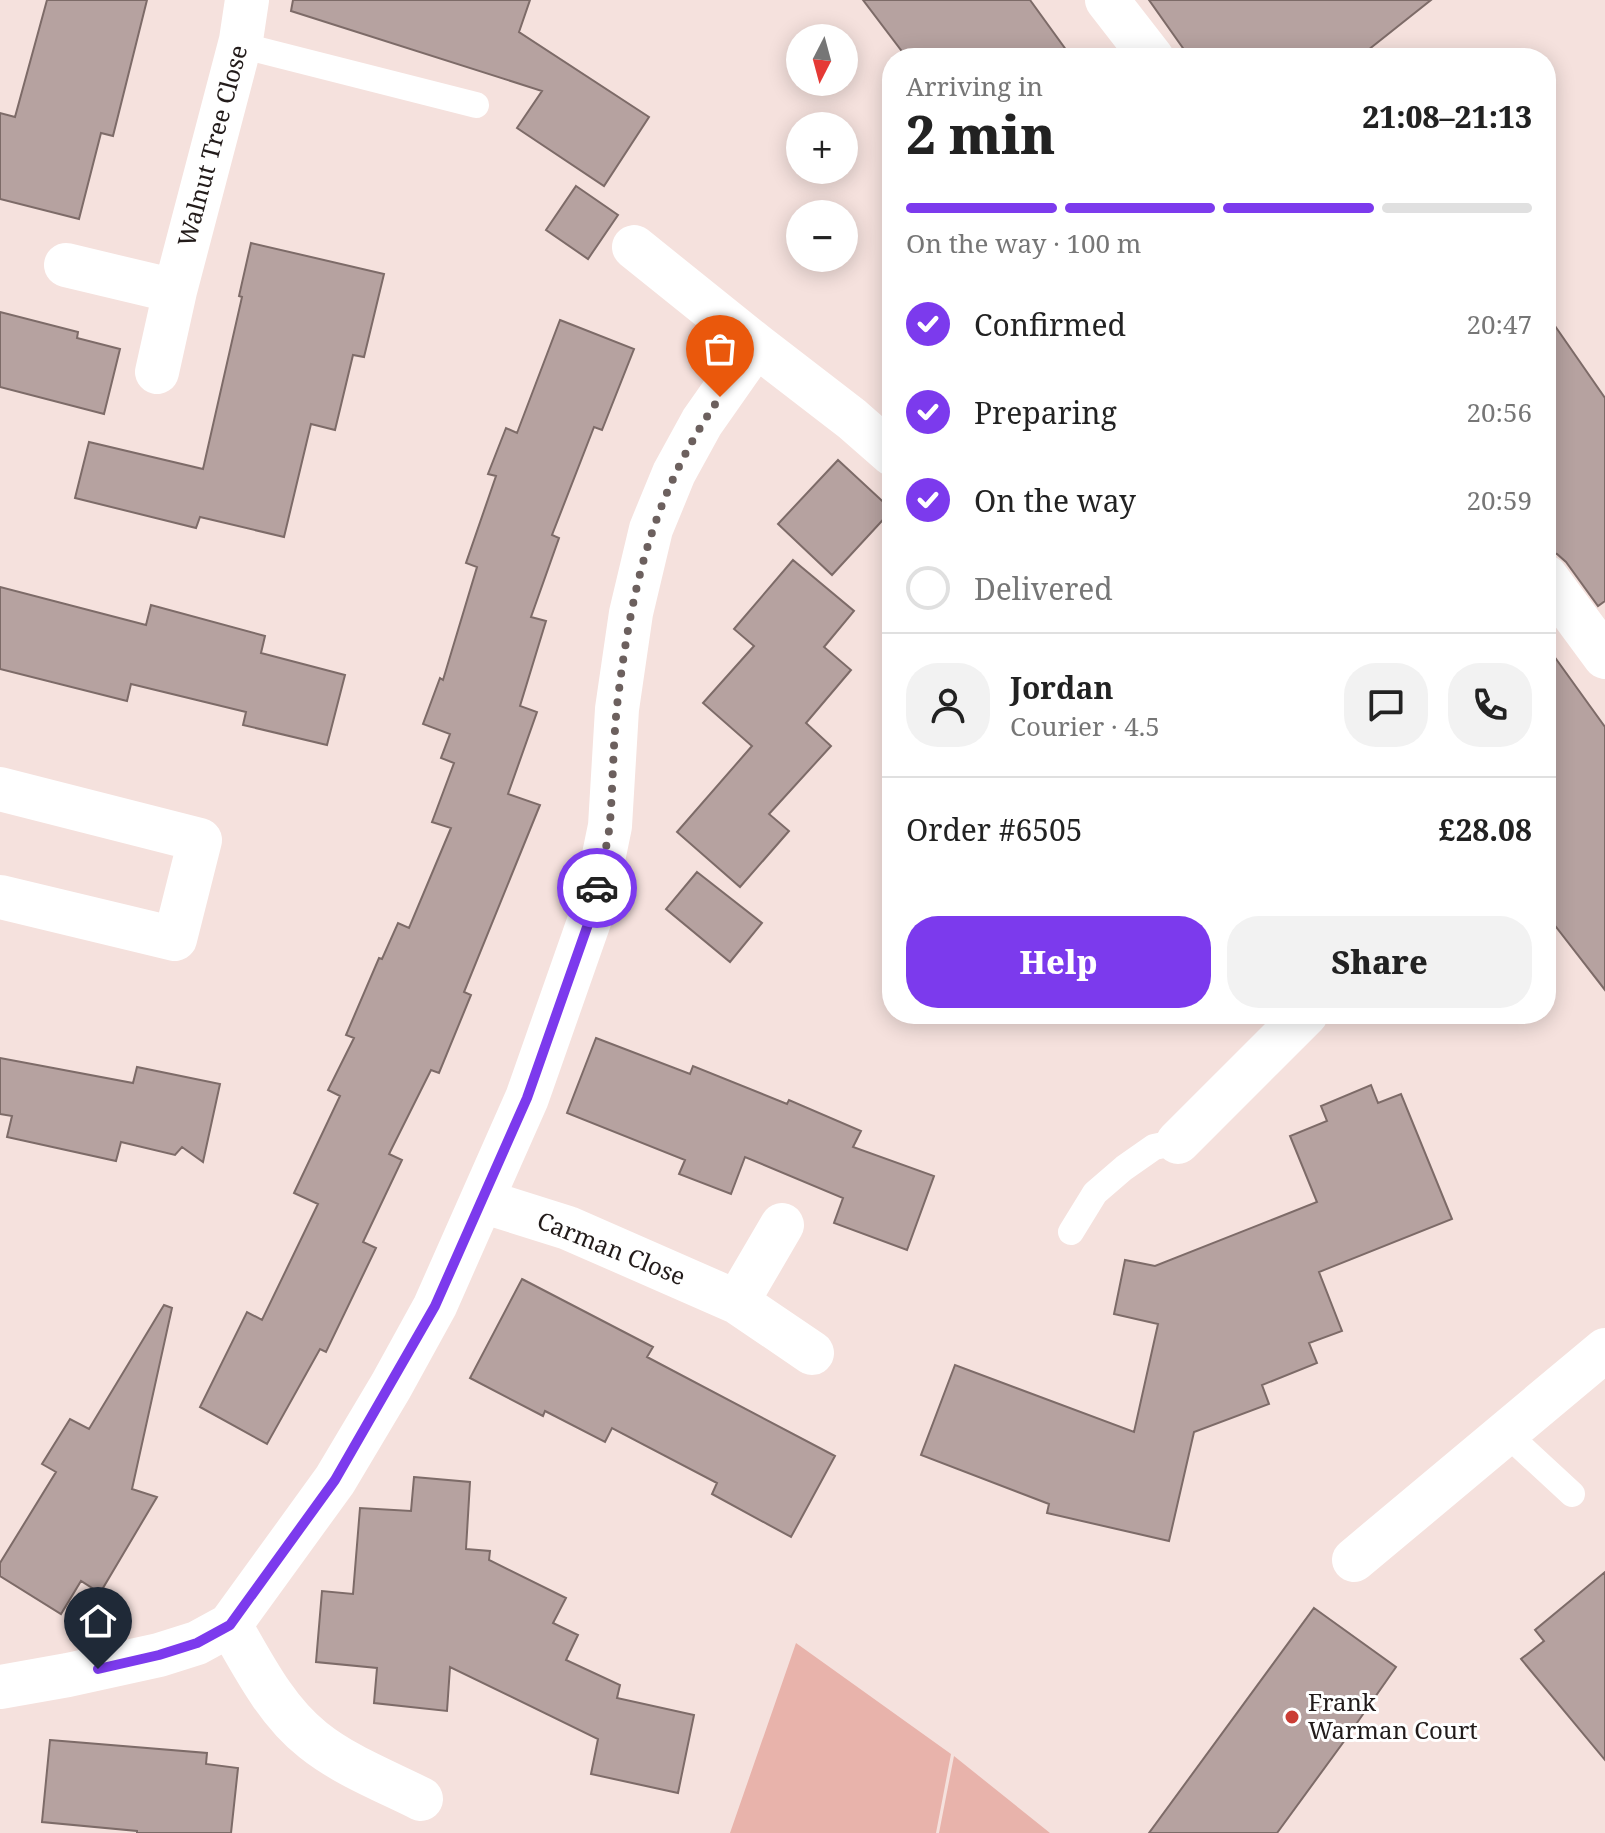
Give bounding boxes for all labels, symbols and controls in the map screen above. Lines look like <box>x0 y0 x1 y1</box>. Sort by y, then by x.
north arrow <box>786 24 858 96</box>
map controls <box>786 24 858 272</box>
street label: Walnut Tree Close <box>169 41 254 250</box>
text: Arriving in <box>906 68 1043 104</box>
text: 21:08–21:13 <box>1362 96 1532 137</box>
text: 2 min <box>906 98 1055 169</box>
button: + <box>786 112 858 184</box>
button: − <box>786 200 858 272</box>
text: On the way · 100 m <box>906 225 1141 261</box>
icon: check <box>906 302 950 346</box>
text: Confirmed <box>974 304 1126 345</box>
text: 20:47 <box>1466 306 1532 342</box>
pin <box>686 315 754 397</box>
icon: bag <box>698 327 742 371</box>
icon: check <box>906 390 950 434</box>
text: Preparing <box>974 392 1117 433</box>
text: 20:56 <box>1466 394 1532 430</box>
icon: check <box>906 478 950 522</box>
text: On the way <box>974 480 1136 521</box>
text: 20:59 <box>1466 482 1532 518</box>
text: Delivered <box>974 568 1113 609</box>
button: person <box>906 663 990 747</box>
button: chat <box>1344 663 1428 747</box>
button: phone <box>1448 663 1532 747</box>
text: Jordan <box>1010 667 1113 708</box>
text: Courier · 4.5 <box>1010 708 1160 744</box>
text: Order #6505 <box>906 809 1083 850</box>
text: £28.08 <box>1439 809 1532 850</box>
courier <box>557 848 637 928</box>
icon: car <box>575 866 619 910</box>
button: Help <box>906 916 1211 1008</box>
button: Share <box>1227 916 1532 1008</box>
street label: Carman Close <box>533 1203 691 1292</box>
pin <box>64 1587 132 1669</box>
icon: home <box>76 1599 120 1643</box>
place label: Frank Warman Court <box>1308 1685 1478 1746</box>
marker: Frank Warman Court <box>1283 1708 1301 1726</box>

